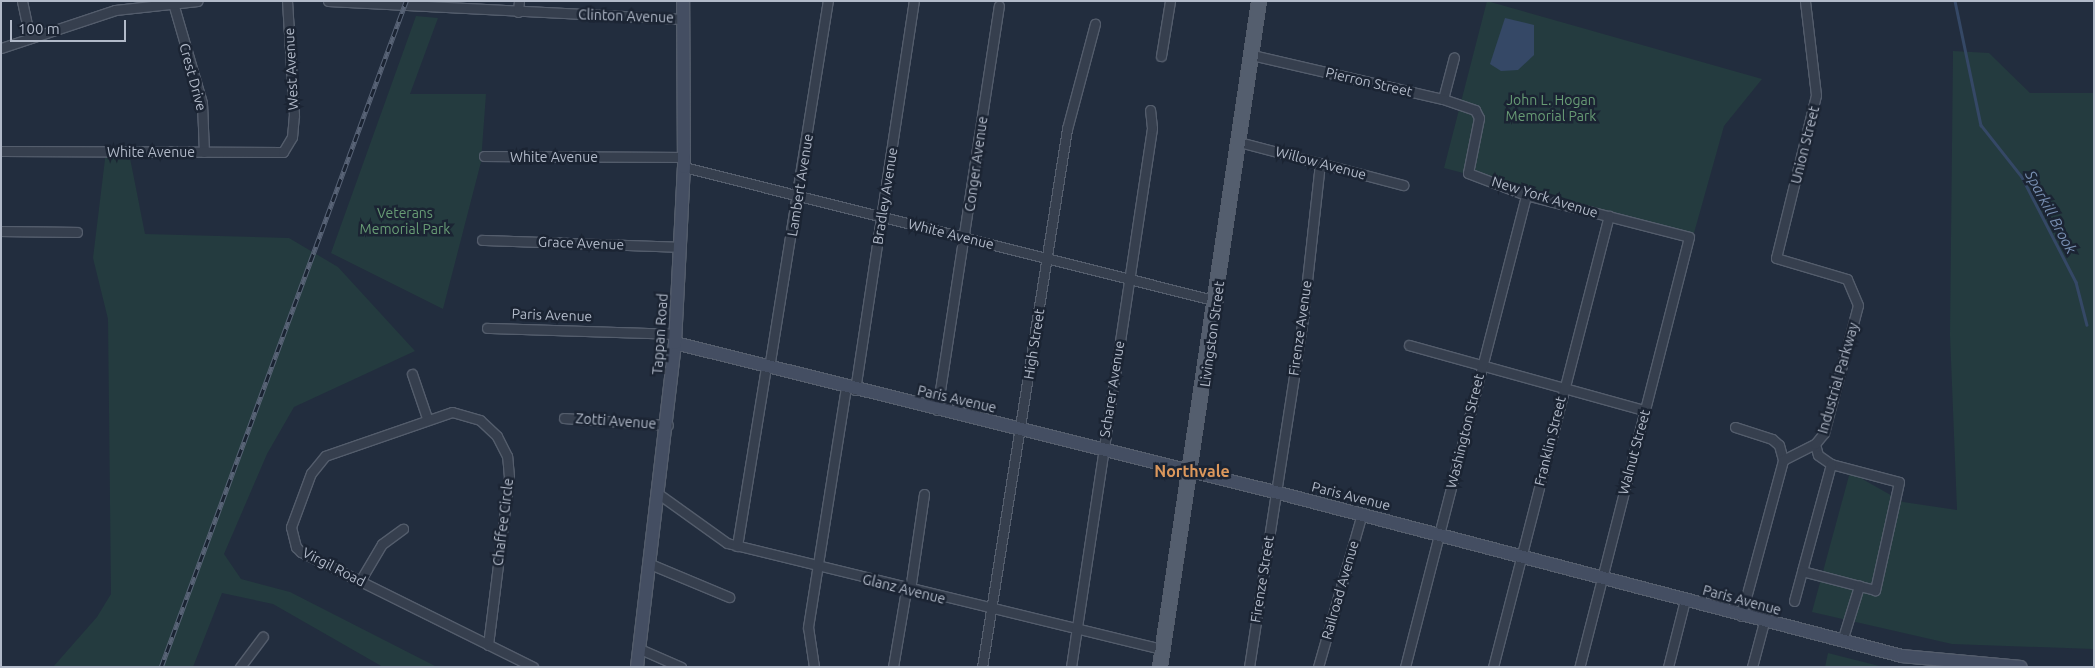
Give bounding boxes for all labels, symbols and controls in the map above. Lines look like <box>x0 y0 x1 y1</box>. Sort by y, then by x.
street label: Clinton Avenue <box>578 6 674 26</box>
scale bar <box>12 10 129 42</box>
text: 100 m <box>18 20 60 37</box>
street label: West Avenue <box>280 27 302 111</box>
street label: Crest Drive <box>176 41 210 113</box>
street label: Pierron Street <box>1324 64 1414 100</box>
park label: John L. Hogan Memorial Park <box>1506 92 1596 124</box>
street label: Union Street <box>1787 104 1823 186</box>
street label: Conger Avenue <box>961 115 991 213</box>
street label: Lambert Avenue <box>784 133 816 237</box>
street label: Willow Avenue <box>1274 143 1368 183</box>
street label: White Avenue <box>107 144 195 160</box>
street label: Bradley Avenue <box>869 146 901 246</box>
street label: White Avenue <box>510 149 598 165</box>
water label: Sparkill Brook <box>2022 167 2080 257</box>
street label: New York Avenue <box>1490 173 1600 221</box>
park label: Veterans Memorial Park <box>360 205 450 238</box>
street label: White Avenue <box>906 215 996 253</box>
street label: Grace Avenue <box>538 233 624 253</box>
street label: Firenze Avenue <box>1285 279 1315 377</box>
street label: Livingston Street <box>1196 280 1228 388</box>
street label: Tappan Road <box>649 293 671 375</box>
street label: Paris Avenue <box>511 305 593 325</box>
street label: High Street <box>1020 307 1048 381</box>
street label: Industrial Parkway <box>1814 321 1862 435</box>
street label: Scharer Avenue <box>1096 339 1128 439</box>
street label: Washington Street <box>1443 372 1487 490</box>
street label: Paris Avenue <box>916 382 998 416</box>
street label: Franklin Street <box>1531 394 1569 488</box>
street label: Walnut Street <box>1615 408 1653 496</box>
street label: Zotti Avenue <box>575 410 657 432</box>
district label: Northvale <box>1154 461 1230 481</box>
street label: Chaffee Circle <box>489 477 517 567</box>
street label: Paris Avenue <box>1310 478 1392 514</box>
street label: Firenze Street <box>1247 534 1277 624</box>
street label: Railroad Avenue <box>1318 539 1362 641</box>
street label: Virgil Road <box>300 544 368 590</box>
street label: Glanz Avenue <box>861 571 947 607</box>
street label: Paris Avenue <box>1701 581 1783 619</box>

